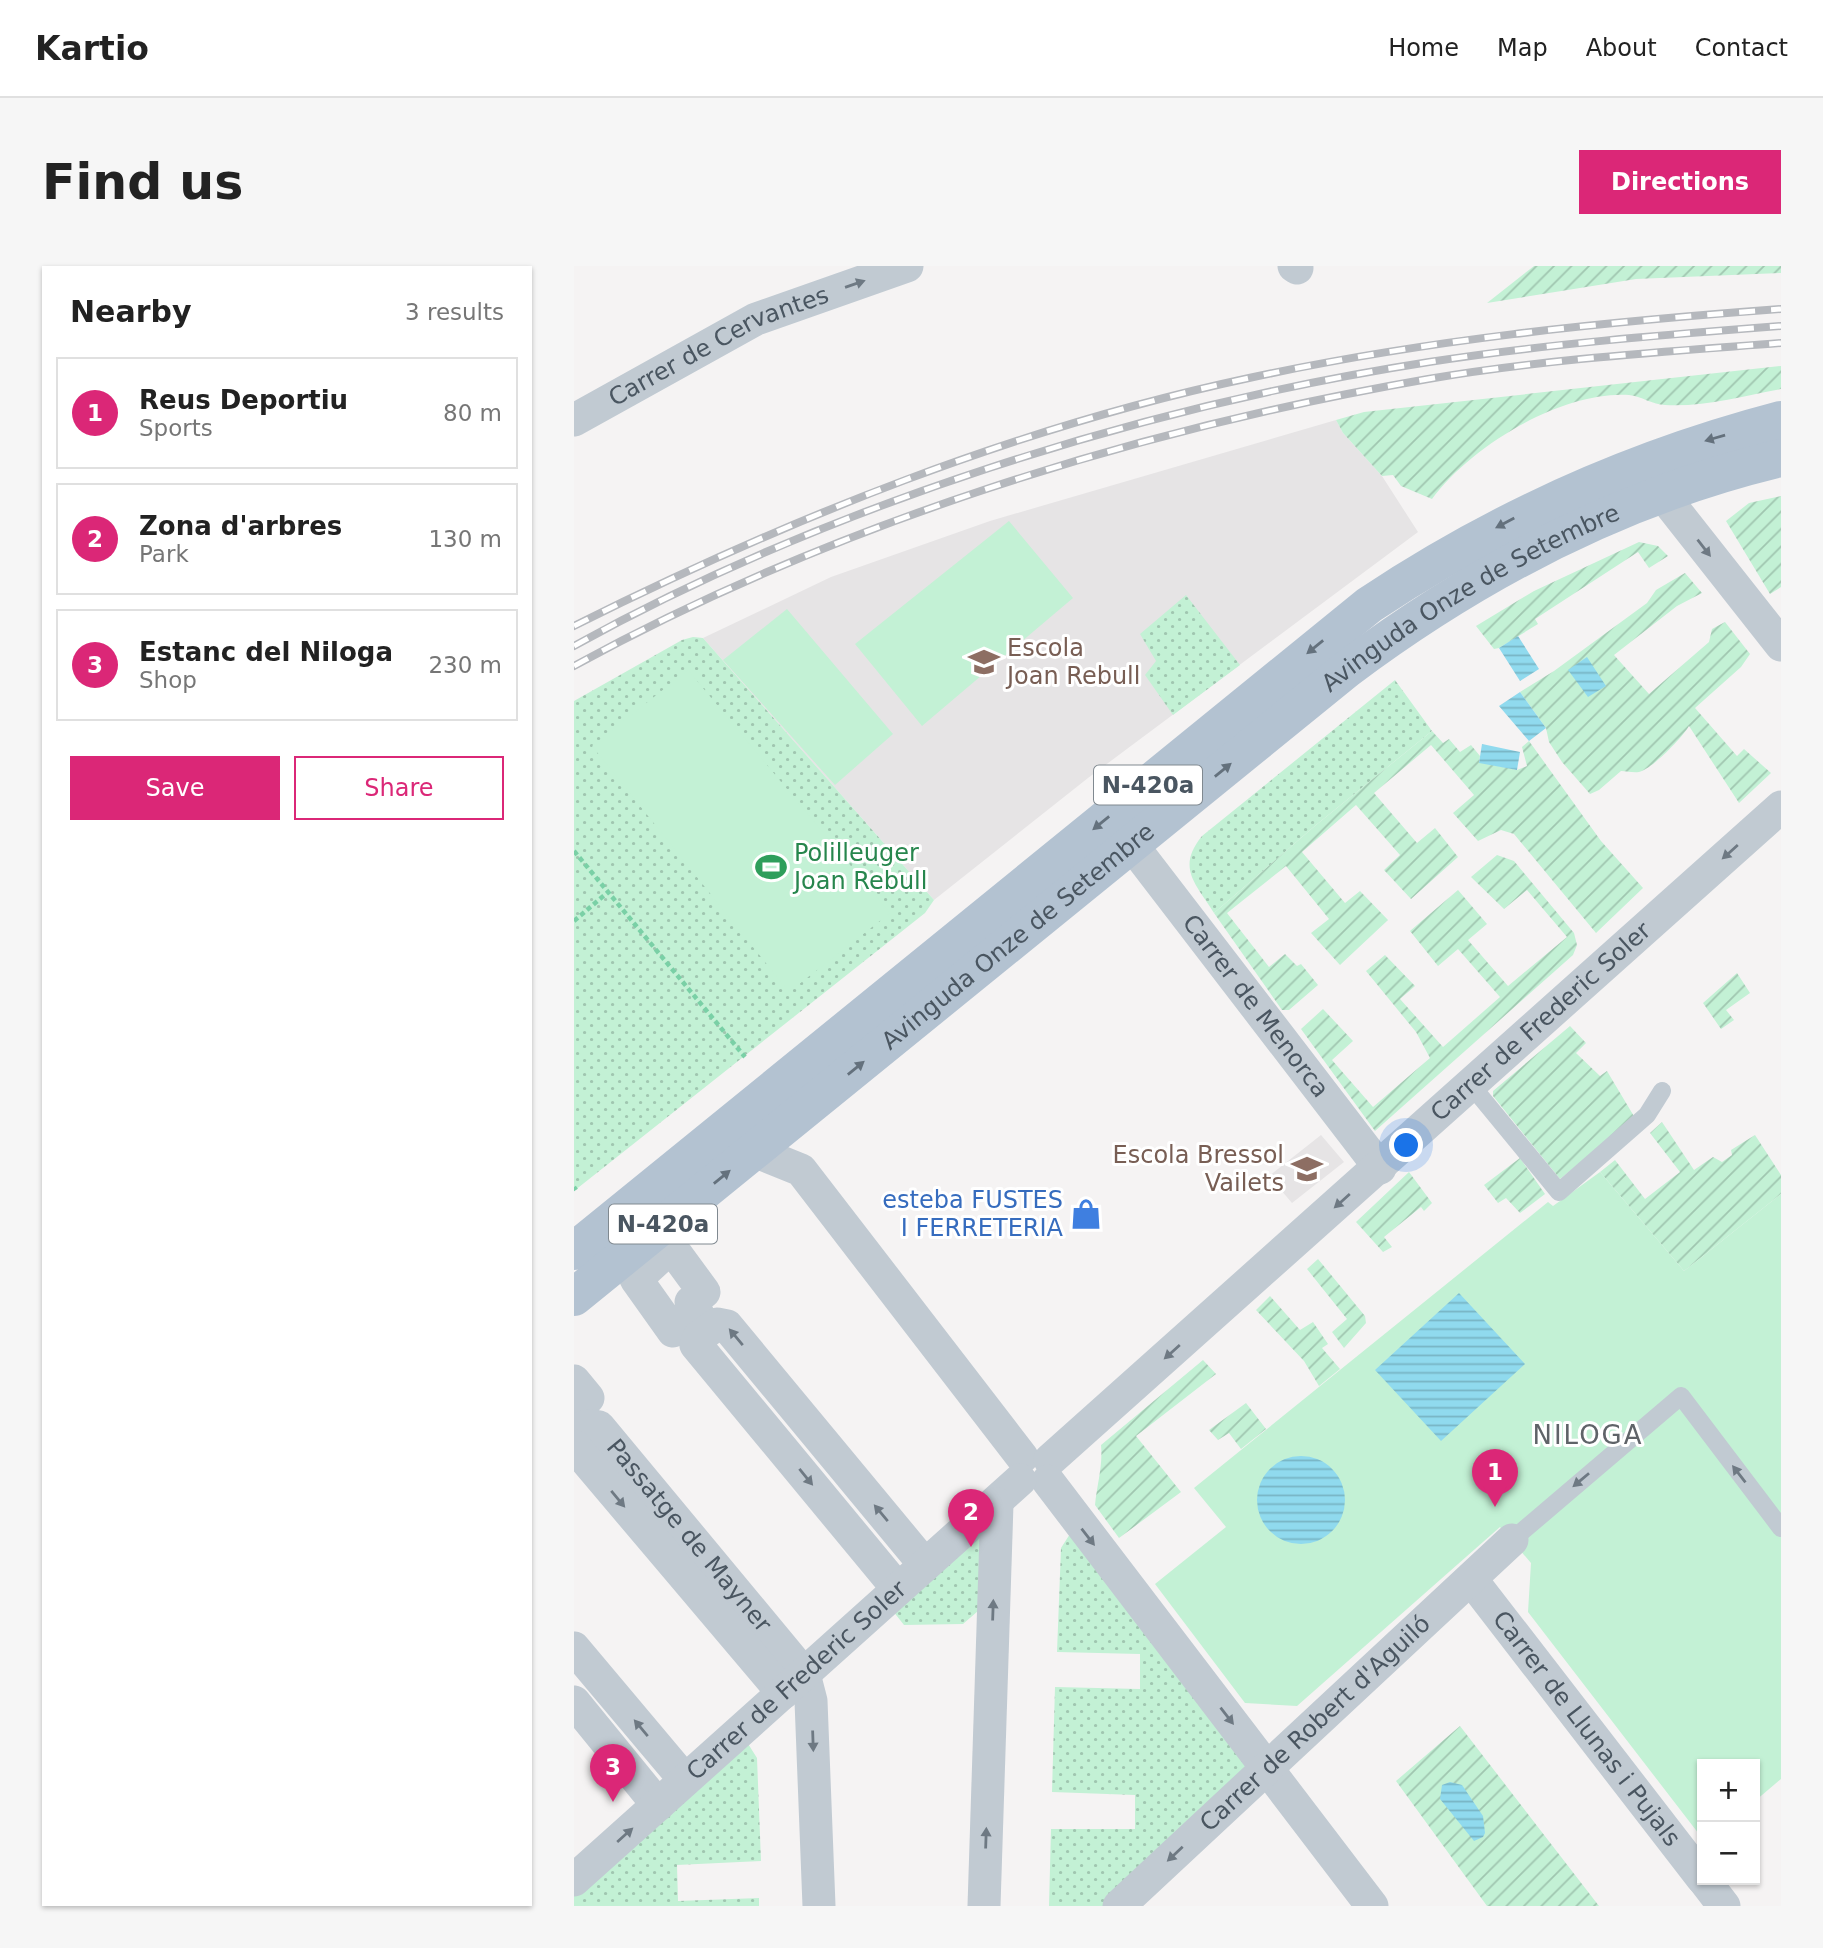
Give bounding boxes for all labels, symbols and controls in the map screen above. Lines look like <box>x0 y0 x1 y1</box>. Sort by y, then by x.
text: Kartio <box>35 29 149 68</box>
text: Home <box>1388 34 1459 62</box>
text: Map <box>1497 34 1548 62</box>
text: About <box>1586 34 1657 62</box>
text: Contact <box>1695 34 1788 62</box>
button: Directions <box>1579 150 1781 214</box>
text: Find us <box>42 154 243 211</box>
one-way arrow <box>845 278 866 289</box>
street label: Carrer de Cervantes <box>604 281 832 412</box>
text: Nearby <box>70 294 192 329</box>
text: 3 results <box>405 299 504 325</box>
text: Reus Deportiu <box>139 385 348 415</box>
text: 1 <box>87 400 103 426</box>
text: 80 m <box>443 400 502 426</box>
text: Sports <box>139 415 213 441</box>
one-way arrow <box>1704 433 1725 443</box>
street label: Avinguda Onze de Setembre <box>1316 498 1624 698</box>
text: Zona d'arbres <box>139 511 342 541</box>
one-way arrow <box>1495 518 1515 529</box>
text: 2 <box>87 526 103 552</box>
text: 130 m <box>428 526 502 552</box>
one-way arrow <box>1696 539 1711 556</box>
text: Park <box>139 541 189 567</box>
place label: Escola Joan Rebull <box>1005 634 1140 690</box>
text: Estanc del Niloga <box>139 637 393 667</box>
one-way arrow <box>1306 639 1323 654</box>
school or university icon: Escola Joan Rebull <box>967 645 1001 679</box>
text: 3 <box>87 652 103 678</box>
text: 230 m <box>428 652 502 678</box>
text: Shop <box>139 667 197 693</box>
button: Save <box>70 756 280 820</box>
button: Share <box>294 756 504 820</box>
one-way arrow <box>1213 763 1231 778</box>
road number: N-420a <box>1094 765 1202 804</box>
one-way arrow <box>1092 815 1109 830</box>
street label: Avinguda Onze de Setembre <box>876 817 1160 1055</box>
place label: Polilleuger Joan Rebull <box>792 839 927 895</box>
one-way arrow <box>1721 844 1739 860</box>
sports icon: Polilleuger Joan Rebull <box>754 850 788 884</box>
street label: Carrer de Menorca <box>1177 909 1335 1103</box>
street label: Carrer de Frederic Soler <box>1425 916 1656 1127</box>
one-way arrow <box>846 1060 864 1075</box>
your location <box>1389 1128 1423 1162</box>
place label: Escola Bressol Vailets <box>1113 1141 1284 1197</box>
school or university icon: Escola Bressol Vailets <box>1290 1152 1324 1186</box>
one-way arrow <box>713 1170 730 1185</box>
place label: esteba FUSTES I FERRETERIA <box>882 1186 1064 1242</box>
one-way arrow <box>1333 1193 1351 1209</box>
shop icon: esteba FUSTES I FERRETERIA <box>1069 1197 1103 1231</box>
road number: N-420a <box>609 1205 717 1244</box>
one-way arrow <box>729 1329 744 1346</box>
one-way arrow <box>1163 1344 1181 1360</box>
district label: NILOGA <box>1532 1420 1644 1450</box>
street label: Passatge de Mayner <box>601 1433 777 1638</box>
pin: 1 <box>1472 1449 1518 1507</box>
one-way arrow <box>1732 1465 1746 1483</box>
one-way arrow <box>798 1469 813 1486</box>
one-way arrow <box>1572 1472 1589 1487</box>
pin: 2 <box>948 1489 994 1547</box>
one-way arrow <box>610 1490 625 1507</box>
one-way arrow <box>874 1504 889 1521</box>
one-way arrow <box>1080 1527 1095 1545</box>
street label: Carrer de Frederic Soler <box>681 1575 912 1786</box>
one-way arrow <box>987 1599 998 1621</box>
street label: Carrer de Llunas i Pujals <box>1487 1605 1686 1852</box>
street label: Carrer de Robert d'Aguiló <box>1194 1609 1436 1837</box>
one-way arrow <box>1220 1707 1235 1725</box>
one-way arrow <box>634 1720 649 1737</box>
one-way arrow <box>807 1730 818 1752</box>
pin: 3 <box>590 1744 636 1802</box>
map controls <box>1697 1759 1760 1885</box>
button: + <box>1697 1759 1760 1822</box>
button: − <box>1697 1822 1760 1885</box>
one-way arrow <box>616 1827 633 1843</box>
one-way arrow <box>980 1827 992 1849</box>
one-way arrow <box>1167 1845 1184 1861</box>

